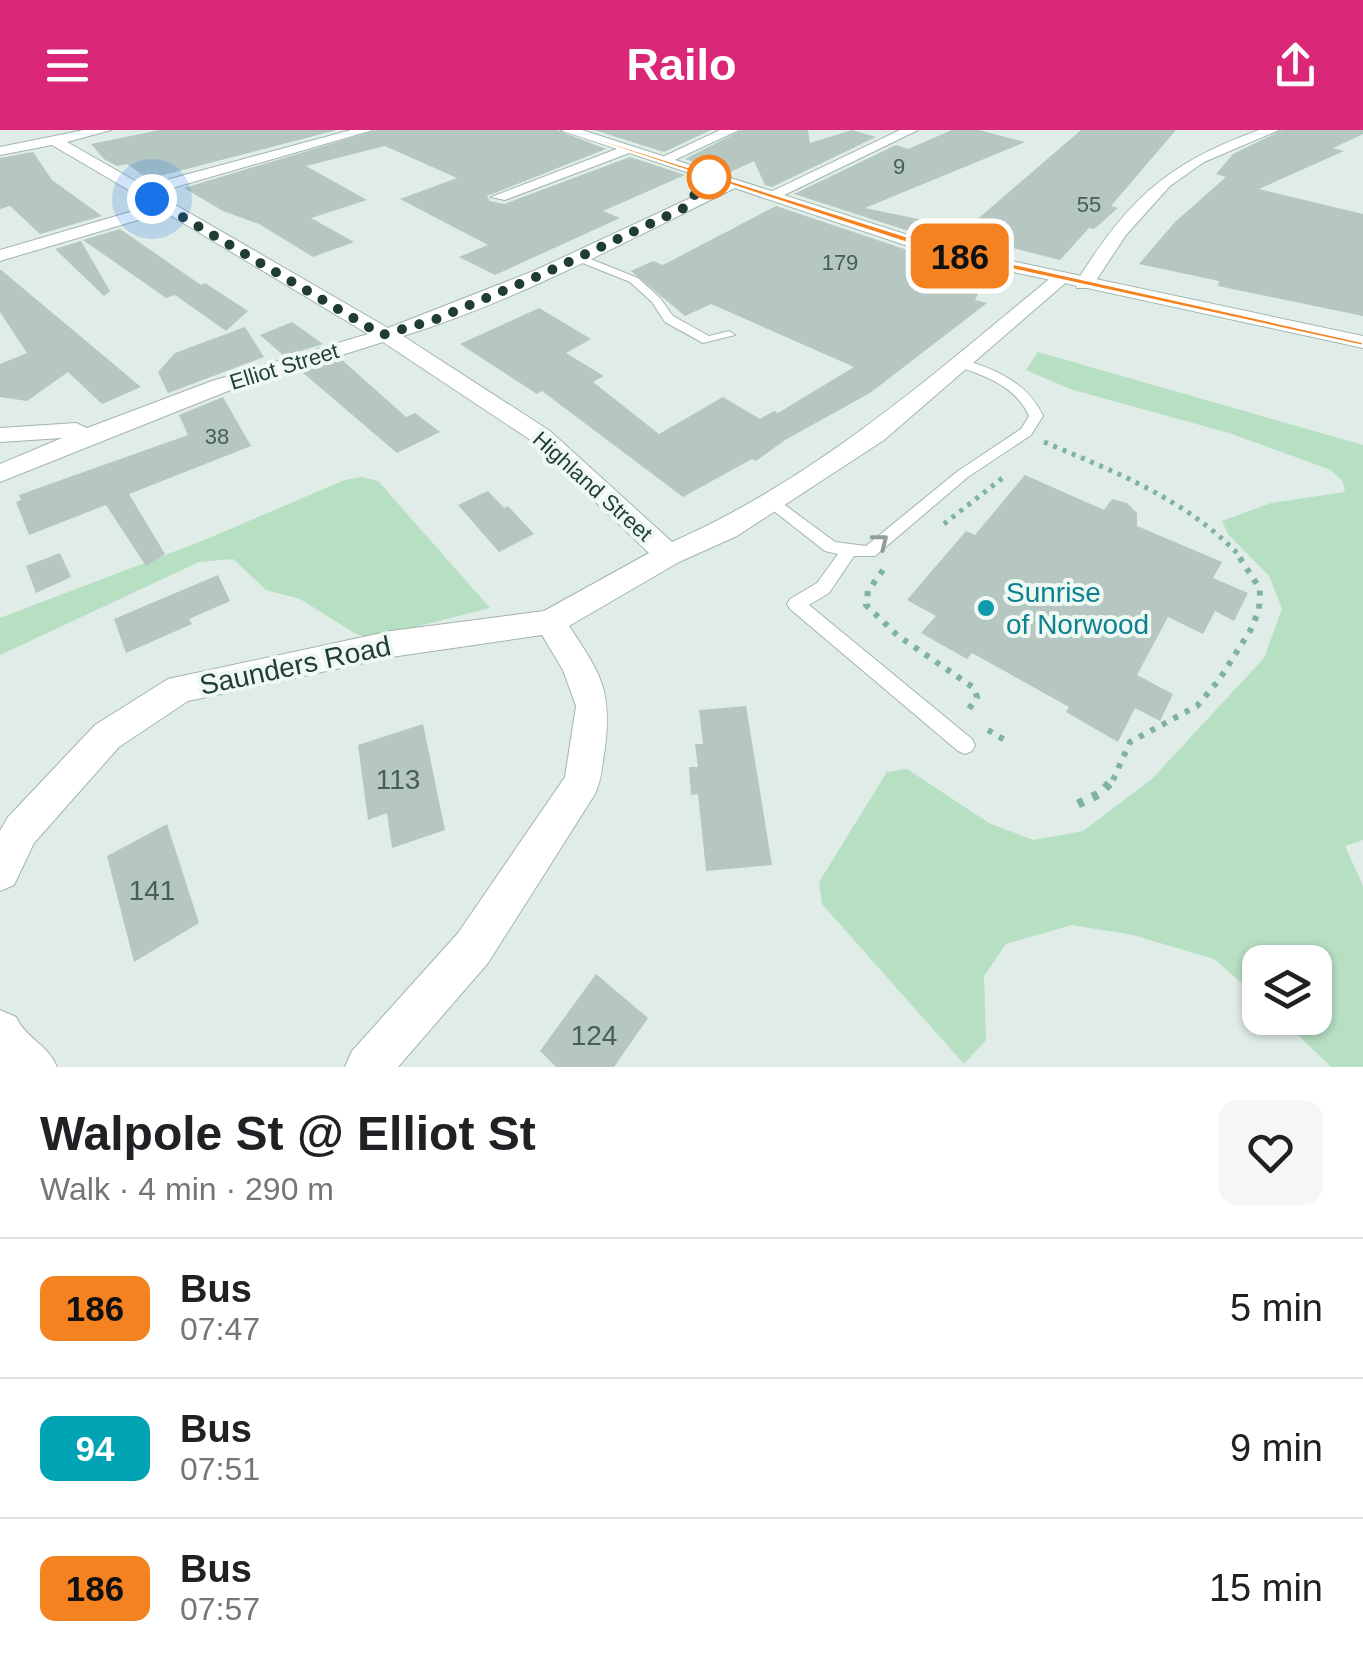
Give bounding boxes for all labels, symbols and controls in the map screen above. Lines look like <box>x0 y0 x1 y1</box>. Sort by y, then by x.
icon: menu <box>40 38 95 93</box>
icon: share <box>1268 38 1323 93</box>
text: Railo <box>626 39 737 90</box>
house number: 9 <box>893 154 905 179</box>
unlabelled marker <box>688 156 730 198</box>
your location <box>127 174 177 224</box>
house number: 55 <box>1077 192 1101 217</box>
line badge: 186 <box>902 224 1018 288</box>
text: 186 <box>931 237 989 276</box>
house number: 179 <box>822 250 858 275</box>
street label: Elliot Street <box>227 338 342 395</box>
house number: 38 <box>205 424 229 449</box>
street label: Highland Street <box>528 426 657 546</box>
one-way arrow <box>870 536 888 553</box>
place label: Sunrise of Norwood <box>1006 577 1149 640</box>
marker: Sunrise of Norwood <box>975 597 997 619</box>
street label: Saunders Road <box>197 630 393 701</box>
house number: 113 <box>376 764 420 795</box>
house number: 141 <box>129 875 175 906</box>
map controls <box>1242 945 1332 1035</box>
button: layers <box>1242 945 1332 1035</box>
house number: 124 <box>571 1020 617 1051</box>
button: heart <box>1218 1100 1323 1205</box>
text: Walpole St @ Elliot St <box>40 1107 536 1160</box>
text: Walk · 4 min · 290 m <box>40 1171 334 1207</box>
text: Bus <box>180 1268 252 1310</box>
text: 5 min <box>1230 1287 1323 1329</box>
text: 186 <box>66 1289 124 1328</box>
text: 07:47 <box>180 1311 260 1347</box>
text: Bus <box>180 1408 252 1450</box>
text: 9 min <box>1230 1427 1323 1469</box>
text: 94 <box>76 1429 114 1468</box>
text: 07:51 <box>180 1451 260 1487</box>
text: Bus <box>180 1548 252 1590</box>
text: 15 min <box>1209 1567 1323 1609</box>
text: 186 <box>66 1569 124 1608</box>
text: 07:57 <box>180 1591 260 1627</box>

